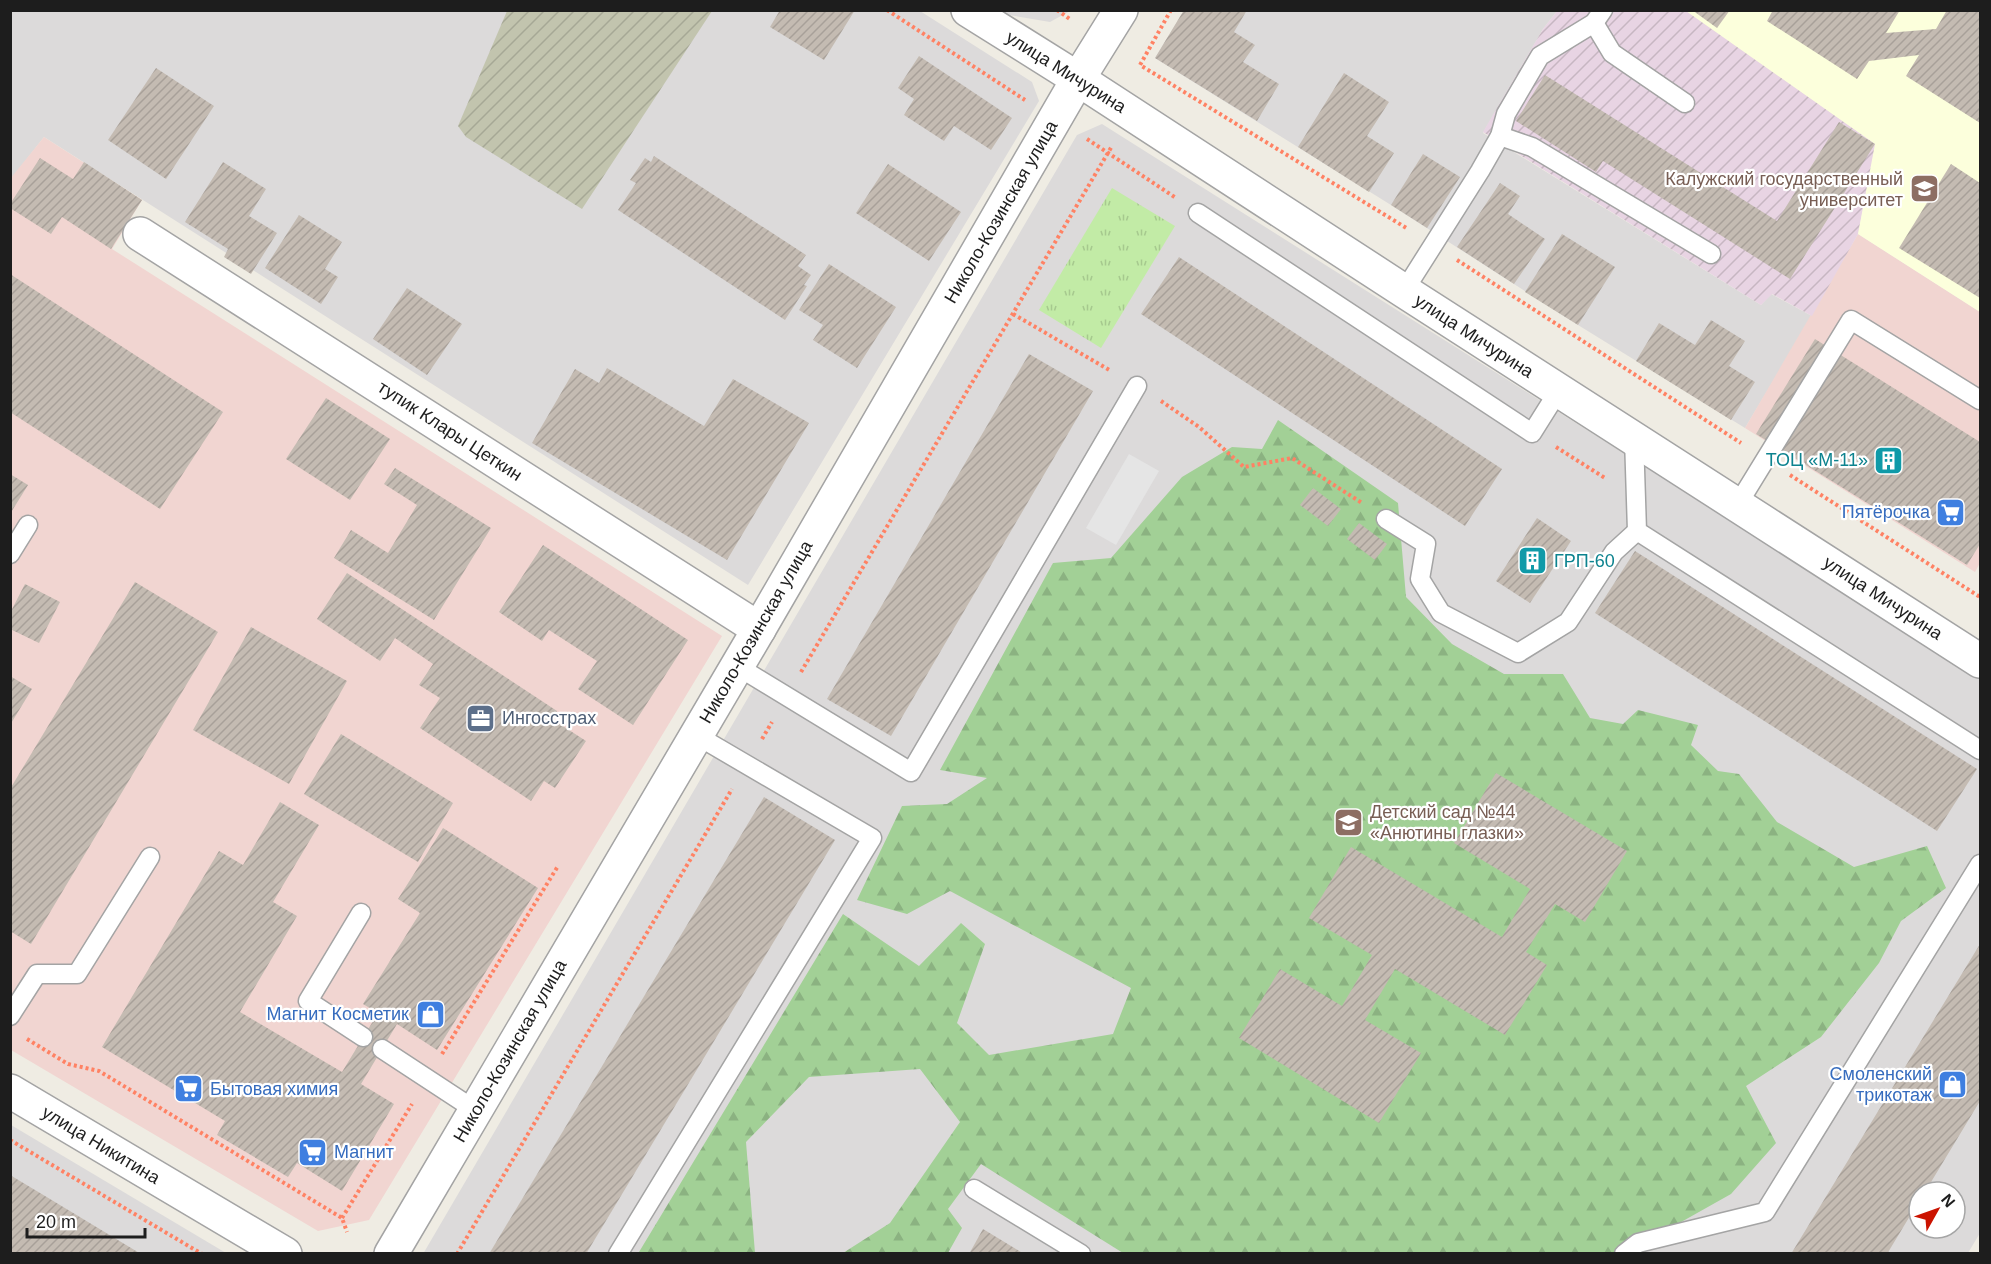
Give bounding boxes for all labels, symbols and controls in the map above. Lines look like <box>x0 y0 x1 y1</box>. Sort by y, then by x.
street label: улица Мичурина <box>1002 27 1131 117</box>
street label: Николо-Козинская улица <box>940 116 1062 307</box>
place label: Калужский государственный университет <box>1665 169 1903 210</box>
school or university icon: Калужский государственный университет <box>1908 173 1940 205</box>
street label: улица Мичурина <box>1411 290 1538 382</box>
street label: тупик Клары Цеткин <box>374 377 526 485</box>
building icon: ТОЦ «M-11» <box>1873 444 1905 476</box>
place label: ТОЦ «M-11» <box>1766 450 1868 470</box>
supermarket icon: Пятёрочка <box>1935 496 1967 528</box>
place label: Пятёрочка <box>1842 502 1931 522</box>
street label: Николо-Козинская улица <box>695 536 817 727</box>
building icon: ГРП-60 <box>1517 545 1549 577</box>
place label: ГРП-60 <box>1554 551 1615 571</box>
street label: улица Мичурина <box>1820 552 1947 644</box>
office icon: Ингосстрах <box>465 702 497 734</box>
place label: Ингосстрах <box>502 708 596 728</box>
place label: Детский сад №44 «Анютины глазки» <box>1370 802 1524 843</box>
school or university icon: Детский сад №44 «Анютины глазки» <box>1333 806 1365 838</box>
street label: Николо-Козинская улица <box>449 955 571 1146</box>
shop icon: Магнит Косметик <box>414 998 446 1030</box>
place label: Магнит Косметик <box>267 1004 409 1024</box>
place label: Смоленский трикотаж <box>1830 1064 1932 1105</box>
shop icon: Смоленский трикотаж <box>1937 1068 1969 1100</box>
supermarket icon: Бытовая химия <box>173 1073 205 1105</box>
place label: Бытовая химия <box>210 1079 338 1099</box>
street label: улица Никитина <box>39 1102 164 1189</box>
supermarket icon: Магнит <box>297 1136 329 1168</box>
place label: Магнит <box>334 1142 394 1162</box>
north arrow <box>1907 1180 1967 1240</box>
text: N <box>1938 1191 1958 1211</box>
scale bar <box>27 1201 146 1239</box>
text: 20 m <box>36 1212 76 1232</box>

